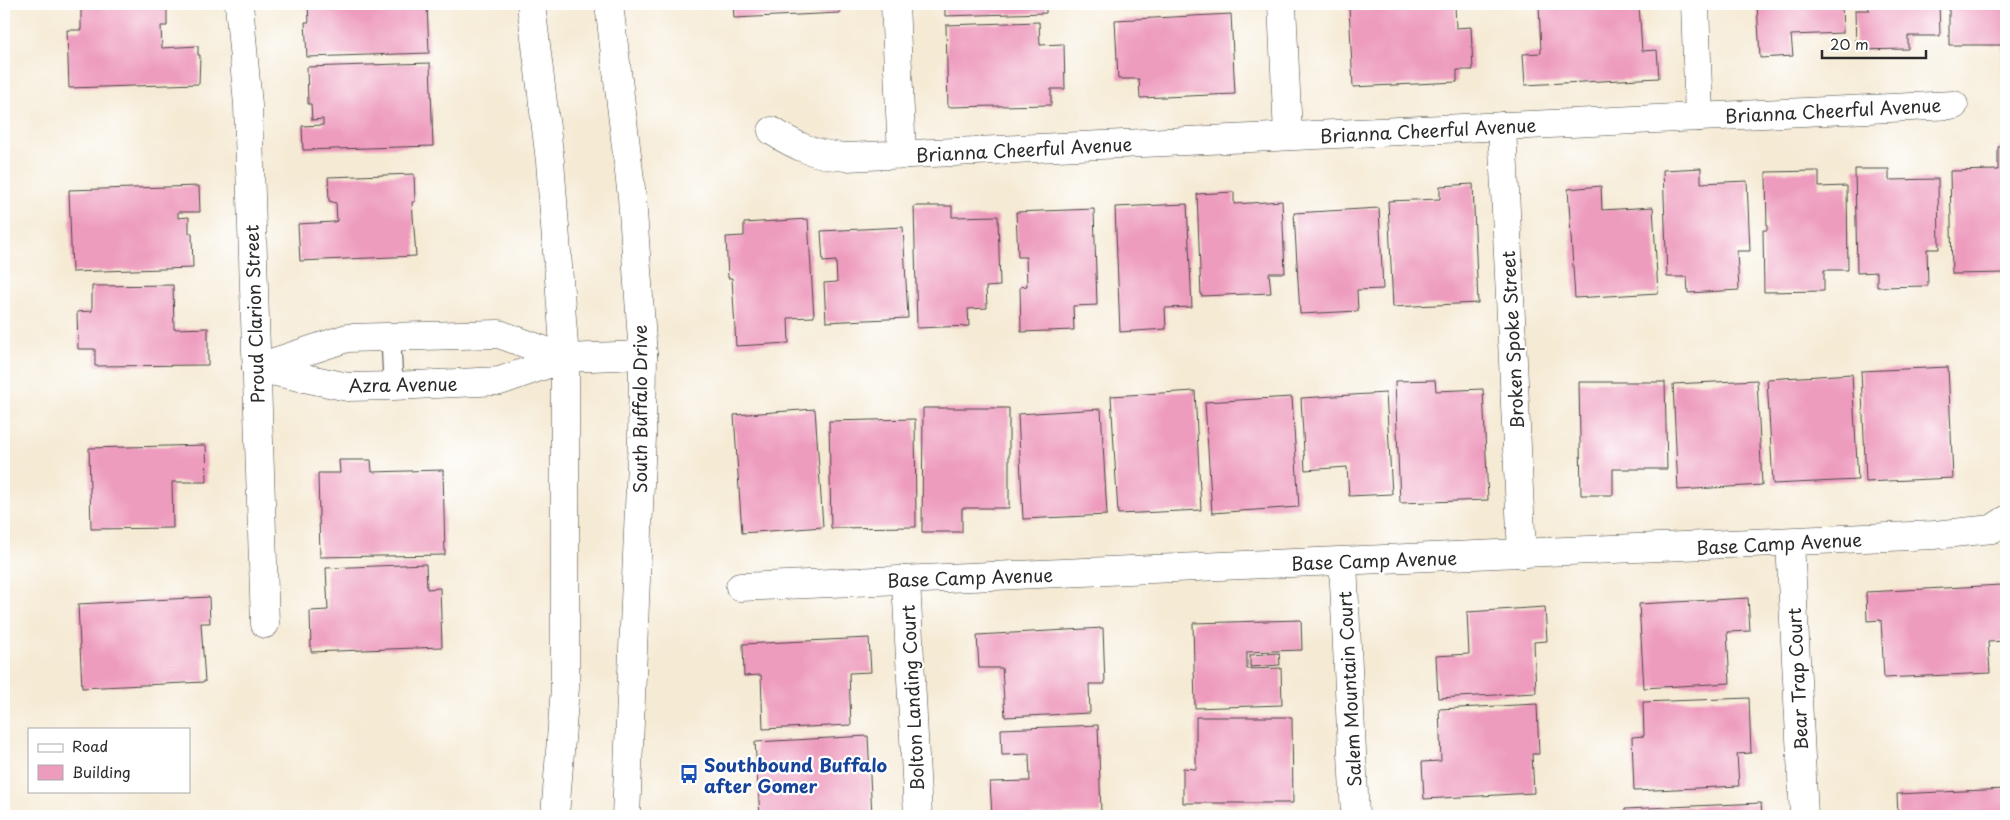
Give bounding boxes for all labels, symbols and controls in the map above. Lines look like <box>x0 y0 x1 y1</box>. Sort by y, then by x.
scale bar <box>1822 28 1926 60</box>
text: 20 m <box>1830 32 1869 55</box>
street label: Brianna Cheerful Avenue <box>1724 91 1942 129</box>
street label: Brianna Cheerful Avenue <box>1319 111 1537 149</box>
street label: Brianna Cheerful Avenue <box>915 130 1133 168</box>
street label: Proud Clarion Street <box>237 224 271 404</box>
street label: Broken Spoke Street <box>1494 250 1530 430</box>
street label: South Buffalo Drive <box>626 325 653 493</box>
street label: Azra Avenue <box>348 370 458 398</box>
street label: Base Camp Avenue <box>1695 525 1863 561</box>
street label: Base Camp Avenue <box>1291 544 1458 576</box>
street label: Base Camp Avenue <box>887 561 1054 593</box>
street label: Salem Mountain Court <box>1330 591 1368 787</box>
street label: Bolton Landing Court <box>894 604 930 792</box>
street label: Bear Trap Court <box>1780 607 1814 751</box>
legend <box>28 728 190 792</box>
text: Road <box>72 734 108 757</box>
place label: Southbound Buffalo after Gomer <box>704 751 888 799</box>
text: Building <box>72 760 131 783</box>
bus stop icon: Southbound Buffalo after Gomer <box>678 763 700 785</box>

